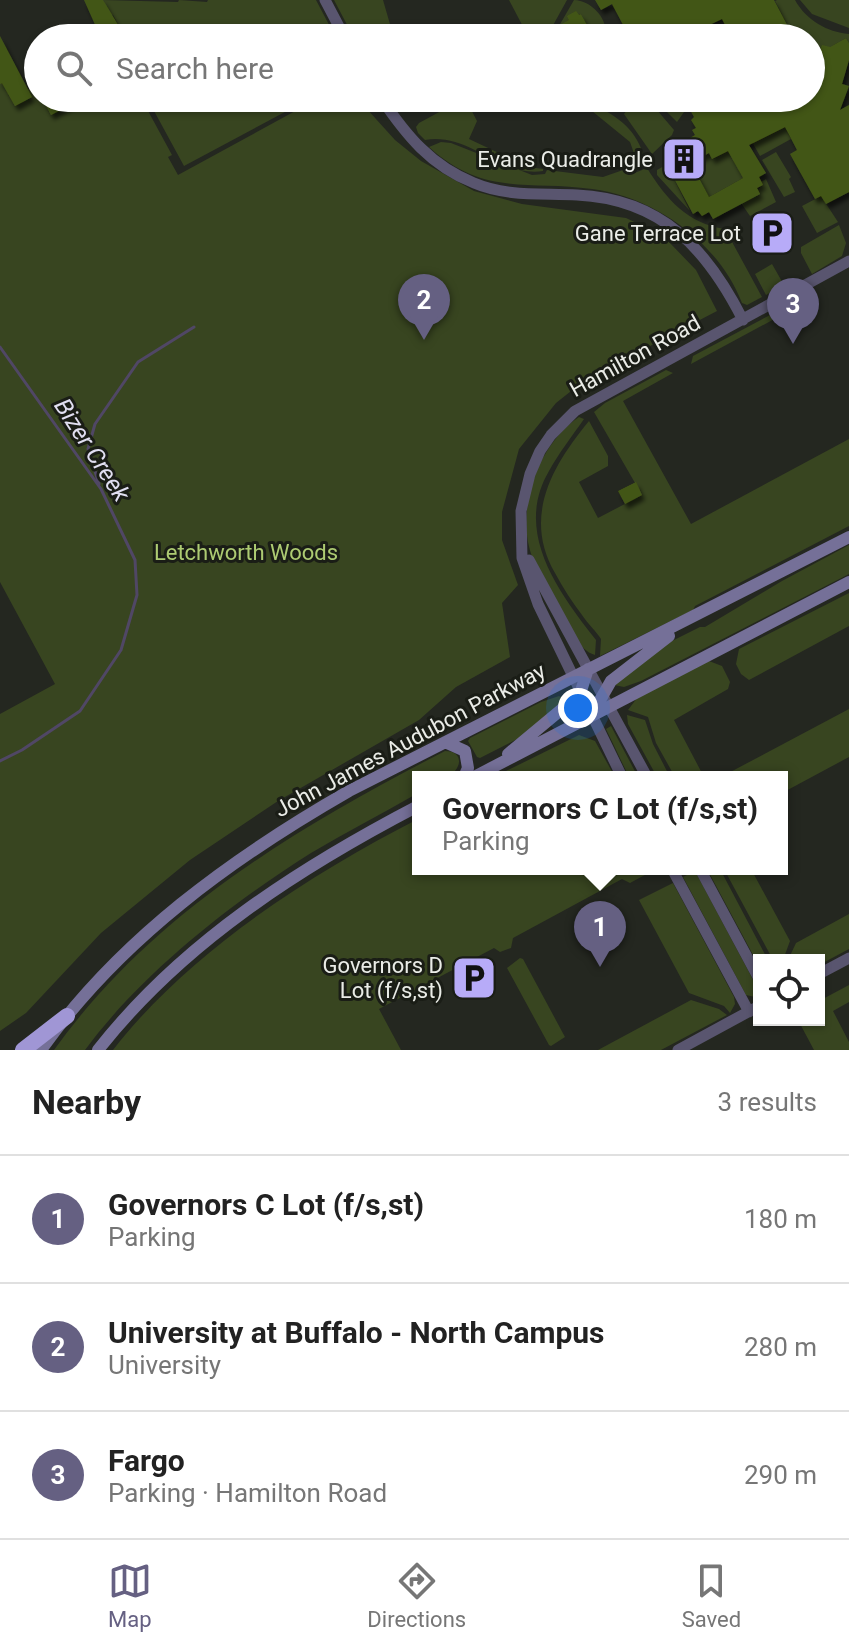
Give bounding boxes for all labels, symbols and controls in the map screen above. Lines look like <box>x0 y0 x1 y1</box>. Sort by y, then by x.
search box <box>24 24 825 112</box>
icon: search <box>52 46 96 90</box>
text: Search here <box>116 51 274 86</box>
building icon: Evans Quadrangle <box>660 135 708 183</box>
place label: Evans Quadrangle <box>477 147 653 172</box>
parking icon: Gane Terrace Lot <box>748 209 796 257</box>
place label: Gane Terrace Lot <box>575 221 741 246</box>
pin: 2 <box>398 274 450 340</box>
pin: 3 <box>767 278 819 344</box>
street label: Hamilton Road <box>565 310 705 402</box>
water label: Bizer Creek <box>48 393 136 508</box>
park label: Letchworth Woods <box>154 540 338 565</box>
street label: John James Audubon Parkway <box>270 658 550 822</box>
your location <box>558 688 598 728</box>
popup <box>412 771 788 875</box>
text: Governors C Lot (f/s,st) <box>442 791 758 826</box>
text: Parking <box>442 826 530 856</box>
pin: 1 <box>574 901 626 967</box>
place label: Governors D Lot (f/s,st) <box>323 953 443 1004</box>
parking icon: Governors D Lot (f/s,st) <box>450 954 498 1002</box>
map controls <box>753 954 825 1026</box>
button: locate <box>753 954 825 1026</box>
text: Nearby <box>32 1082 141 1122</box>
text: 3 results <box>718 1087 817 1117</box>
text: Governors C Lot (f/s,st) <box>108 1187 424 1222</box>
text: 1 <box>51 1204 65 1234</box>
text: 180 m <box>744 1204 817 1234</box>
text: Parking <box>108 1222 196 1252</box>
text: University at Buffalo - North Campus <box>108 1315 605 1350</box>
text: 2 <box>51 1332 65 1362</box>
text: 280 m <box>744 1332 817 1362</box>
text: University <box>108 1350 221 1380</box>
text: Fargo <box>108 1443 185 1478</box>
text: 3 <box>51 1460 65 1490</box>
text: 290 m <box>744 1460 817 1490</box>
text: Parking · Hamilton Road <box>108 1478 387 1508</box>
tab: Map <box>108 1559 152 1632</box>
tab: Directions <box>367 1559 466 1632</box>
tab: Saved <box>682 1559 741 1632</box>

